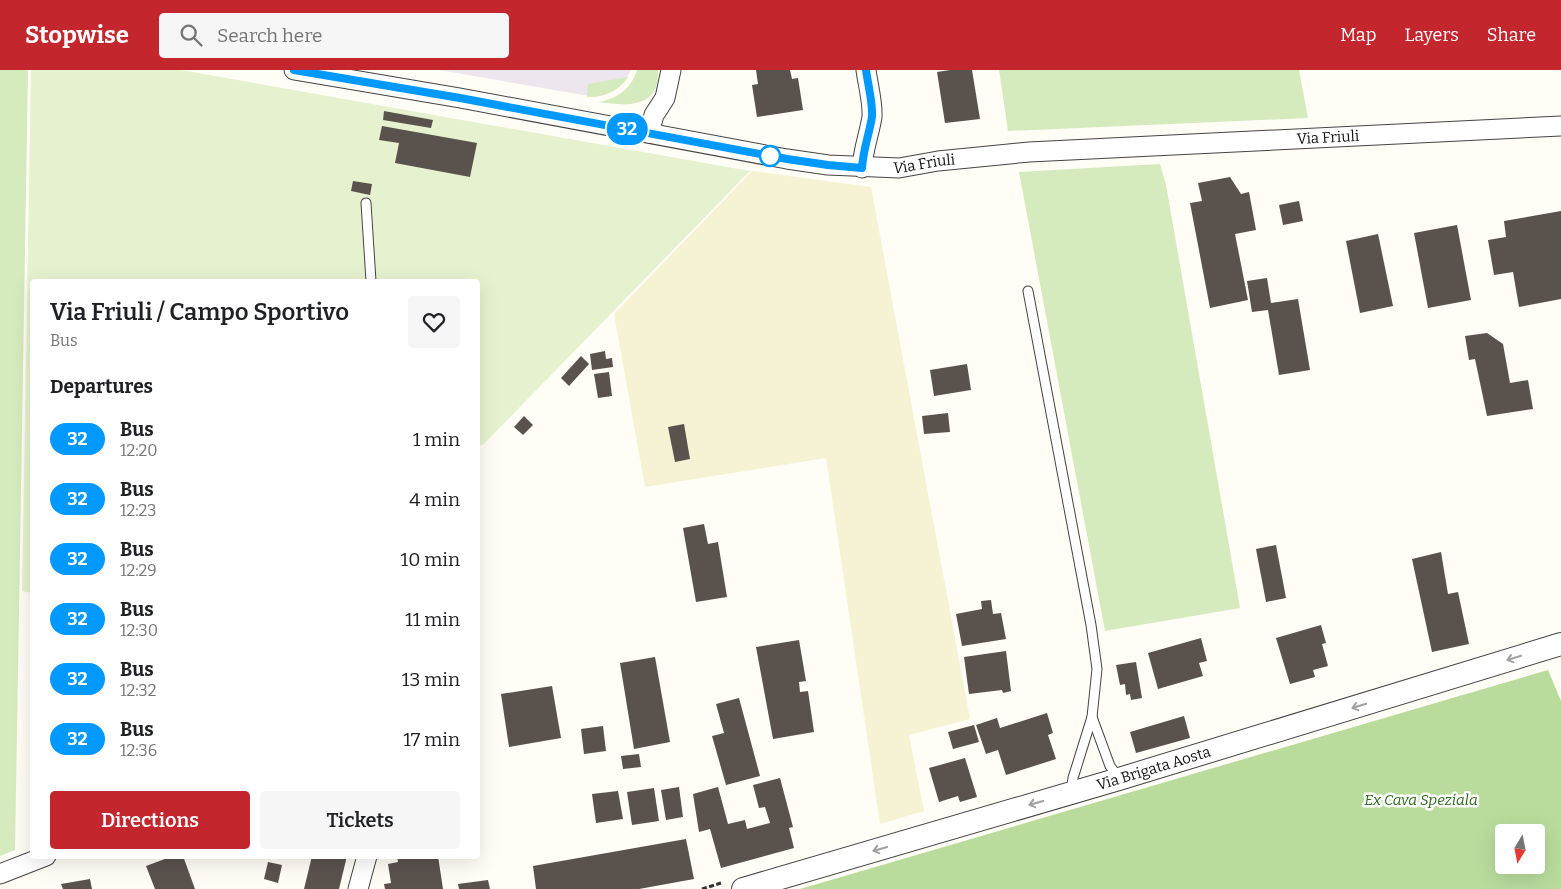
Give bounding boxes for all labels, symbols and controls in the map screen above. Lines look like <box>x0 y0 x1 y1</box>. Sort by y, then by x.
search box <box>159 13 509 58</box>
text: Stopwise <box>25 21 129 49</box>
icon: search <box>177 21 205 49</box>
text: Search here <box>217 24 323 47</box>
text: Map <box>1340 24 1376 46</box>
text: Layers <box>1404 24 1459 46</box>
text: Share <box>1487 24 1536 46</box>
line badge: 32 <box>604 113 650 145</box>
text: 32 <box>617 118 637 140</box>
street label: Via Friuli <box>1296 127 1360 148</box>
unlabelled marker <box>759 145 781 167</box>
street label: Via Friuli <box>893 150 956 177</box>
button: heart <box>408 296 460 348</box>
text: Via Friuli / Campo Sportivo <box>50 298 349 326</box>
text: Bus <box>50 331 78 350</box>
text: Departures <box>50 375 153 398</box>
text: Bus <box>120 418 154 441</box>
text: 32 <box>67 428 88 450</box>
text: 1 min <box>413 428 460 451</box>
text: 12:20 <box>120 441 158 460</box>
text: Bus <box>120 478 154 501</box>
text: 32 <box>67 488 88 510</box>
text: 4 min <box>409 488 460 511</box>
text: 12:23 <box>120 501 156 520</box>
text: Bus <box>120 538 154 561</box>
text: 32 <box>67 548 88 570</box>
text: 10 min <box>400 548 460 571</box>
text: 12:29 <box>120 561 157 580</box>
text: Bus <box>120 598 154 621</box>
text: 32 <box>67 608 88 630</box>
text: 11 min <box>405 608 460 631</box>
text: 12:30 <box>120 621 158 640</box>
one-way arrow <box>1507 654 1523 664</box>
text: Bus <box>120 658 154 681</box>
text: 32 <box>67 668 88 690</box>
text: 13 min <box>402 668 460 691</box>
text: 12:32 <box>120 681 156 700</box>
one-way arrow <box>1351 701 1367 711</box>
text: Bus <box>120 718 154 741</box>
text: 32 <box>67 728 88 750</box>
text: 17 min <box>403 728 460 751</box>
text: 12:36 <box>120 741 157 760</box>
street label: Via Brigata Aosta <box>1095 743 1213 794</box>
button: Directions <box>50 791 250 849</box>
button: Tickets <box>260 791 460 849</box>
park label: Ex Cava Speziala <box>1364 791 1478 809</box>
one-way arrow <box>1028 799 1044 808</box>
north arrow <box>1495 824 1545 874</box>
map controls <box>1495 824 1545 874</box>
one-way arrow <box>872 844 888 854</box>

